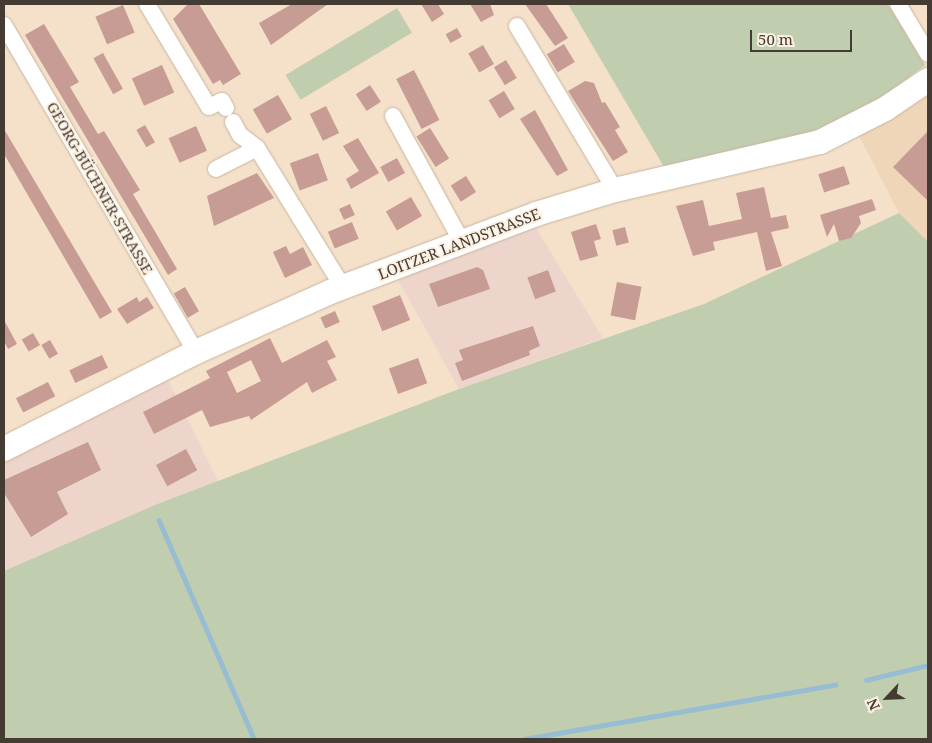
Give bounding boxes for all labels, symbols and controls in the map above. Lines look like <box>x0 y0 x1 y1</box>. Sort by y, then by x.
scale bar <box>752 20 854 52</box>
text: 50 m <box>758 29 793 49</box>
street label: GEORG-BÜCHNER-STRASSE <box>43 99 157 277</box>
street label: LOITZER LANDSTRASSE <box>375 205 543 283</box>
north arrow <box>862 673 912 723</box>
text: N <box>862 696 884 714</box>

